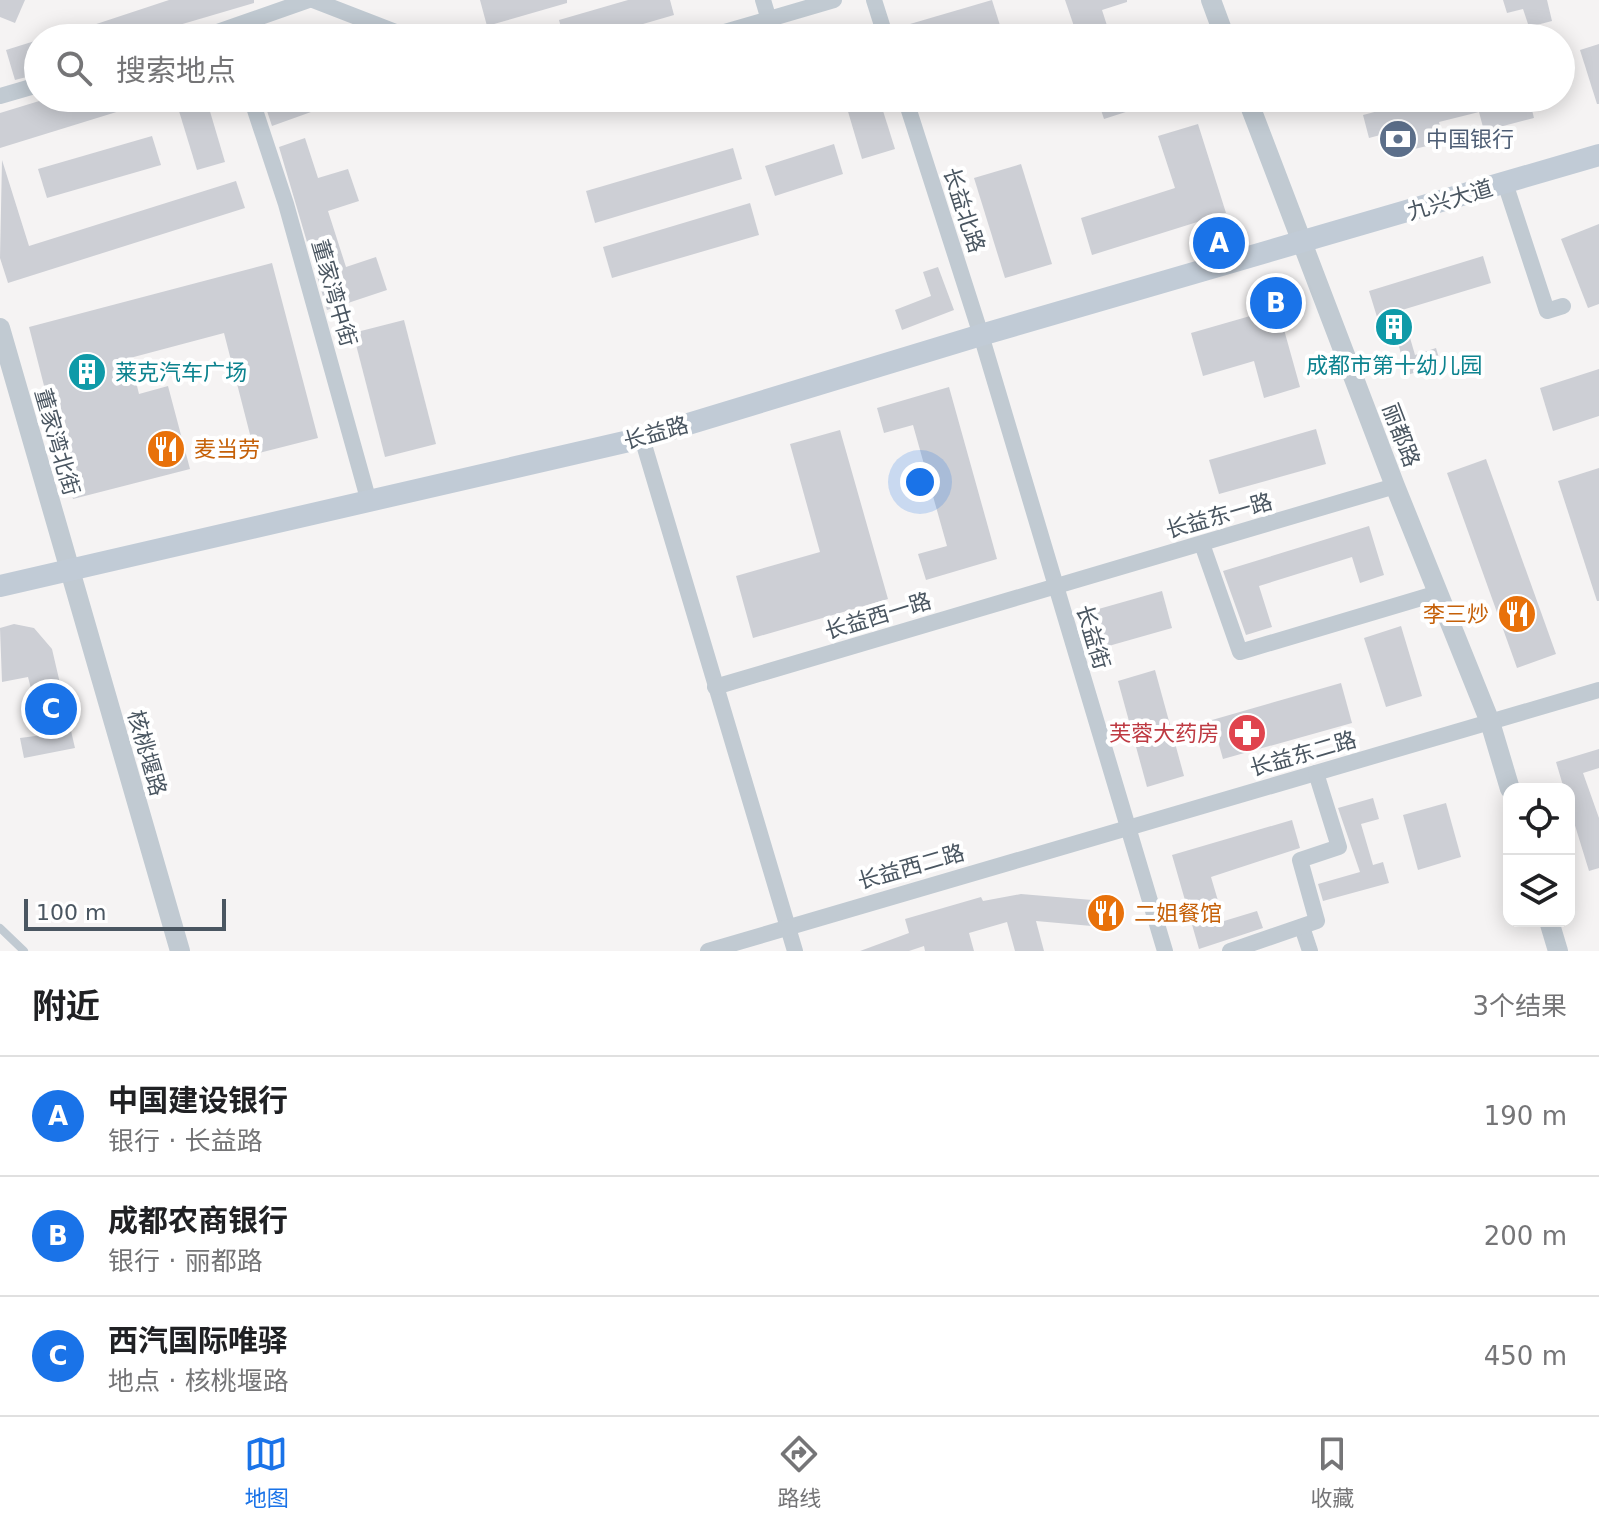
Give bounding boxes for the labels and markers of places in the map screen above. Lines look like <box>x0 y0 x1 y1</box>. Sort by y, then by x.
bank icon: 中国银行 <box>1377 118 1419 160</box>
place label: 中国银行 <box>1426 127 1514 152</box>
pin: A <box>1193 213 1245 273</box>
pin: B <box>1250 273 1302 333</box>
building icon: 成都市第十幼儿园 <box>1373 306 1415 348</box>
building icon: 莱克汽车广场 <box>66 351 108 393</box>
place label: 成都市第十幼儿园 <box>1306 353 1482 378</box>
place label: 莱克汽车广场 <box>115 360 247 385</box>
restaurant icon: 麦当劳 <box>145 428 187 470</box>
place label: 麦当劳 <box>194 437 260 462</box>
restaurant icon: 李三炒 <box>1496 593 1538 635</box>
place label: 李三炒 <box>1423 602 1489 627</box>
pin: C <box>25 679 77 739</box>
pharmacy icon: 芙蓉大药房 <box>1226 712 1268 754</box>
place label: 芙蓉大药房 <box>1109 721 1219 746</box>
restaurant icon: 二姐餐馆 <box>1085 892 1127 934</box>
place label: 二姐餐馆 <box>1134 901 1222 926</box>

